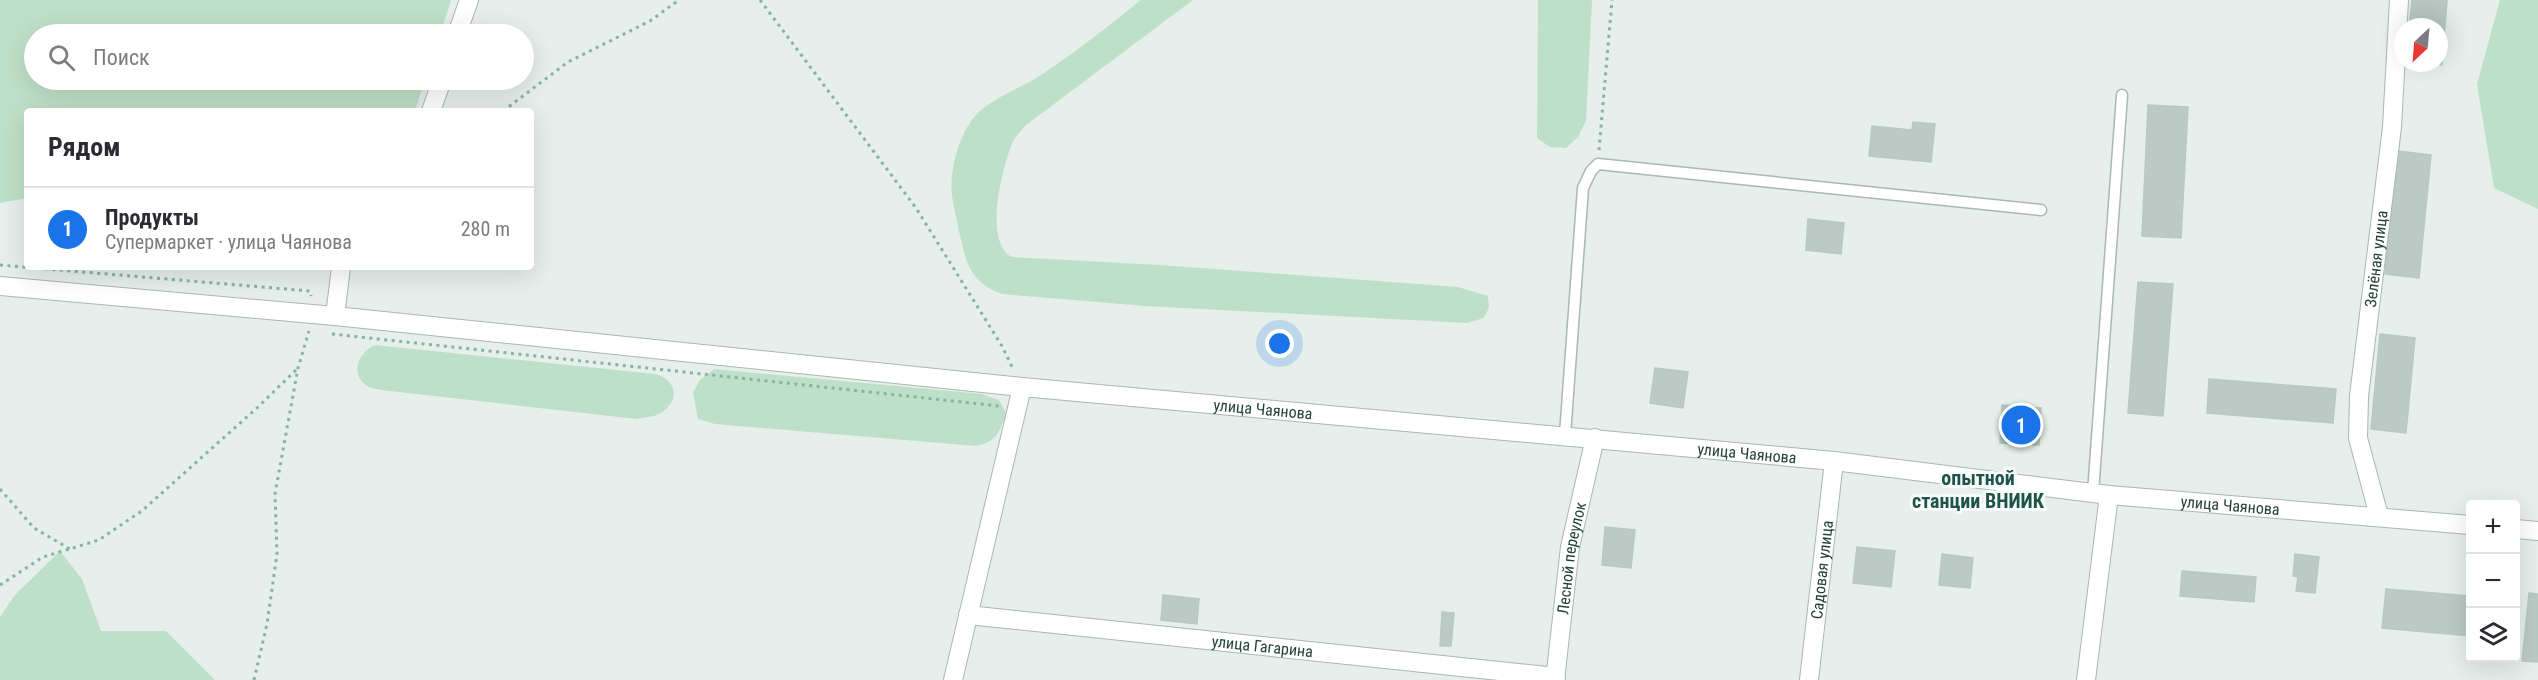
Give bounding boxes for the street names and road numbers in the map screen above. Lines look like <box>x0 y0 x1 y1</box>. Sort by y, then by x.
street label: Зелёная улица <box>2360 209 2391 308</box>
street label: улица Чаянова <box>1213 395 1313 423</box>
street label: улица Чаянова <box>1697 439 1797 467</box>
street label: улица Чаянова <box>2180 491 2280 519</box>
street label: Лесной переулок <box>1553 500 1590 615</box>
street label: Садовая улица <box>1807 519 1837 620</box>
street label: улица Гагарина <box>1211 631 1314 661</box>

